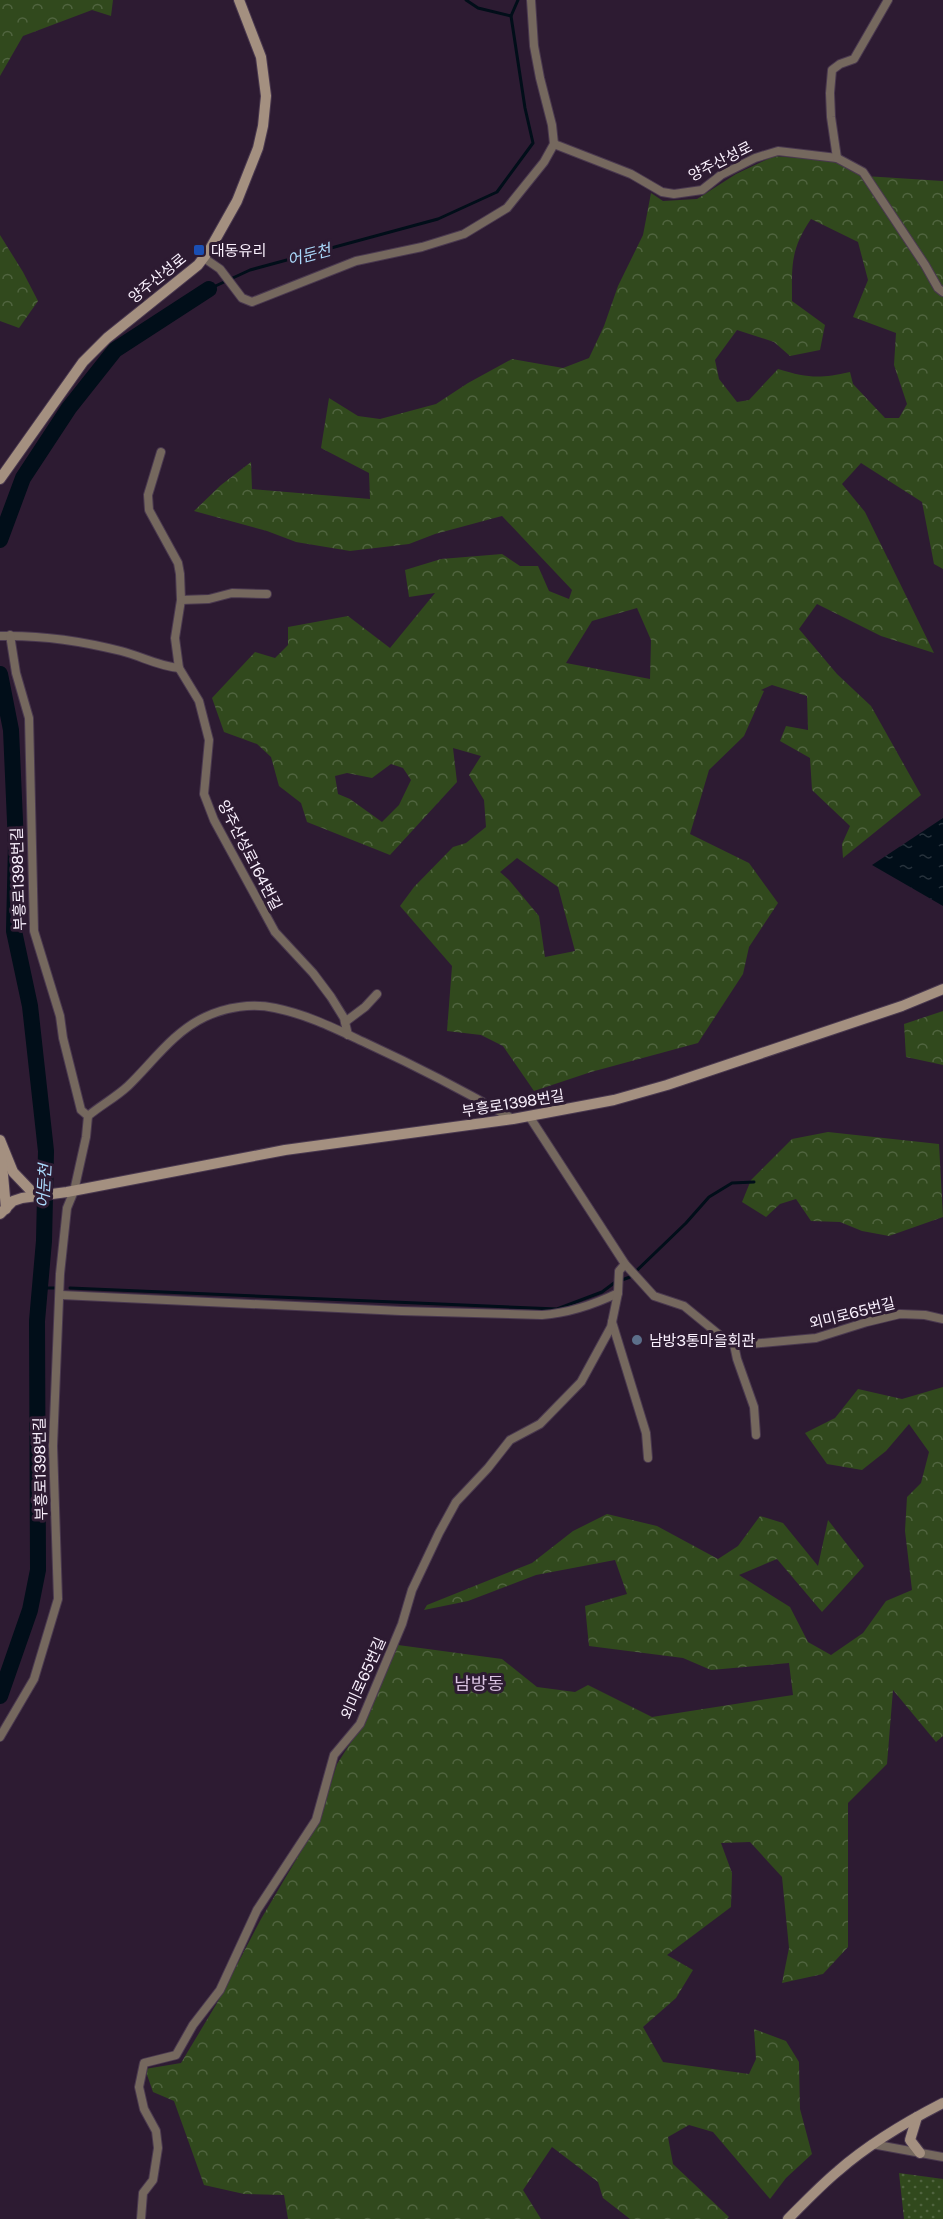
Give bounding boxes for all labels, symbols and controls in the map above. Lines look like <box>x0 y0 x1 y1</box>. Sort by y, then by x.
street label: 양주산성로 <box>685 138 755 184</box>
water label: 어둔천 <box>285 240 335 270</box>
place label: 대동유리 <box>211 242 266 259</box>
marker: 대동유리 <box>192 243 206 257</box>
street label: 양주산성로 <box>125 250 189 306</box>
street label: 양주산성로164번길 <box>215 797 285 913</box>
street label: 부흥로1398번길 <box>8 827 28 931</box>
street label: 부흥로1398번길 <box>461 1087 565 1119</box>
water label: 어둔천 <box>33 1161 55 1209</box>
street label: 외미로65번길 <box>807 1294 897 1332</box>
place label: 남방3통마을회관 <box>649 1332 755 1349</box>
marker: 남방3통마을회관 <box>630 1333 644 1347</box>
street label: 부흥로1398번길 <box>31 1417 49 1521</box>
street label: 외미로65번길 <box>337 1634 389 1722</box>
district label: 남방동 <box>454 1673 504 1694</box>

